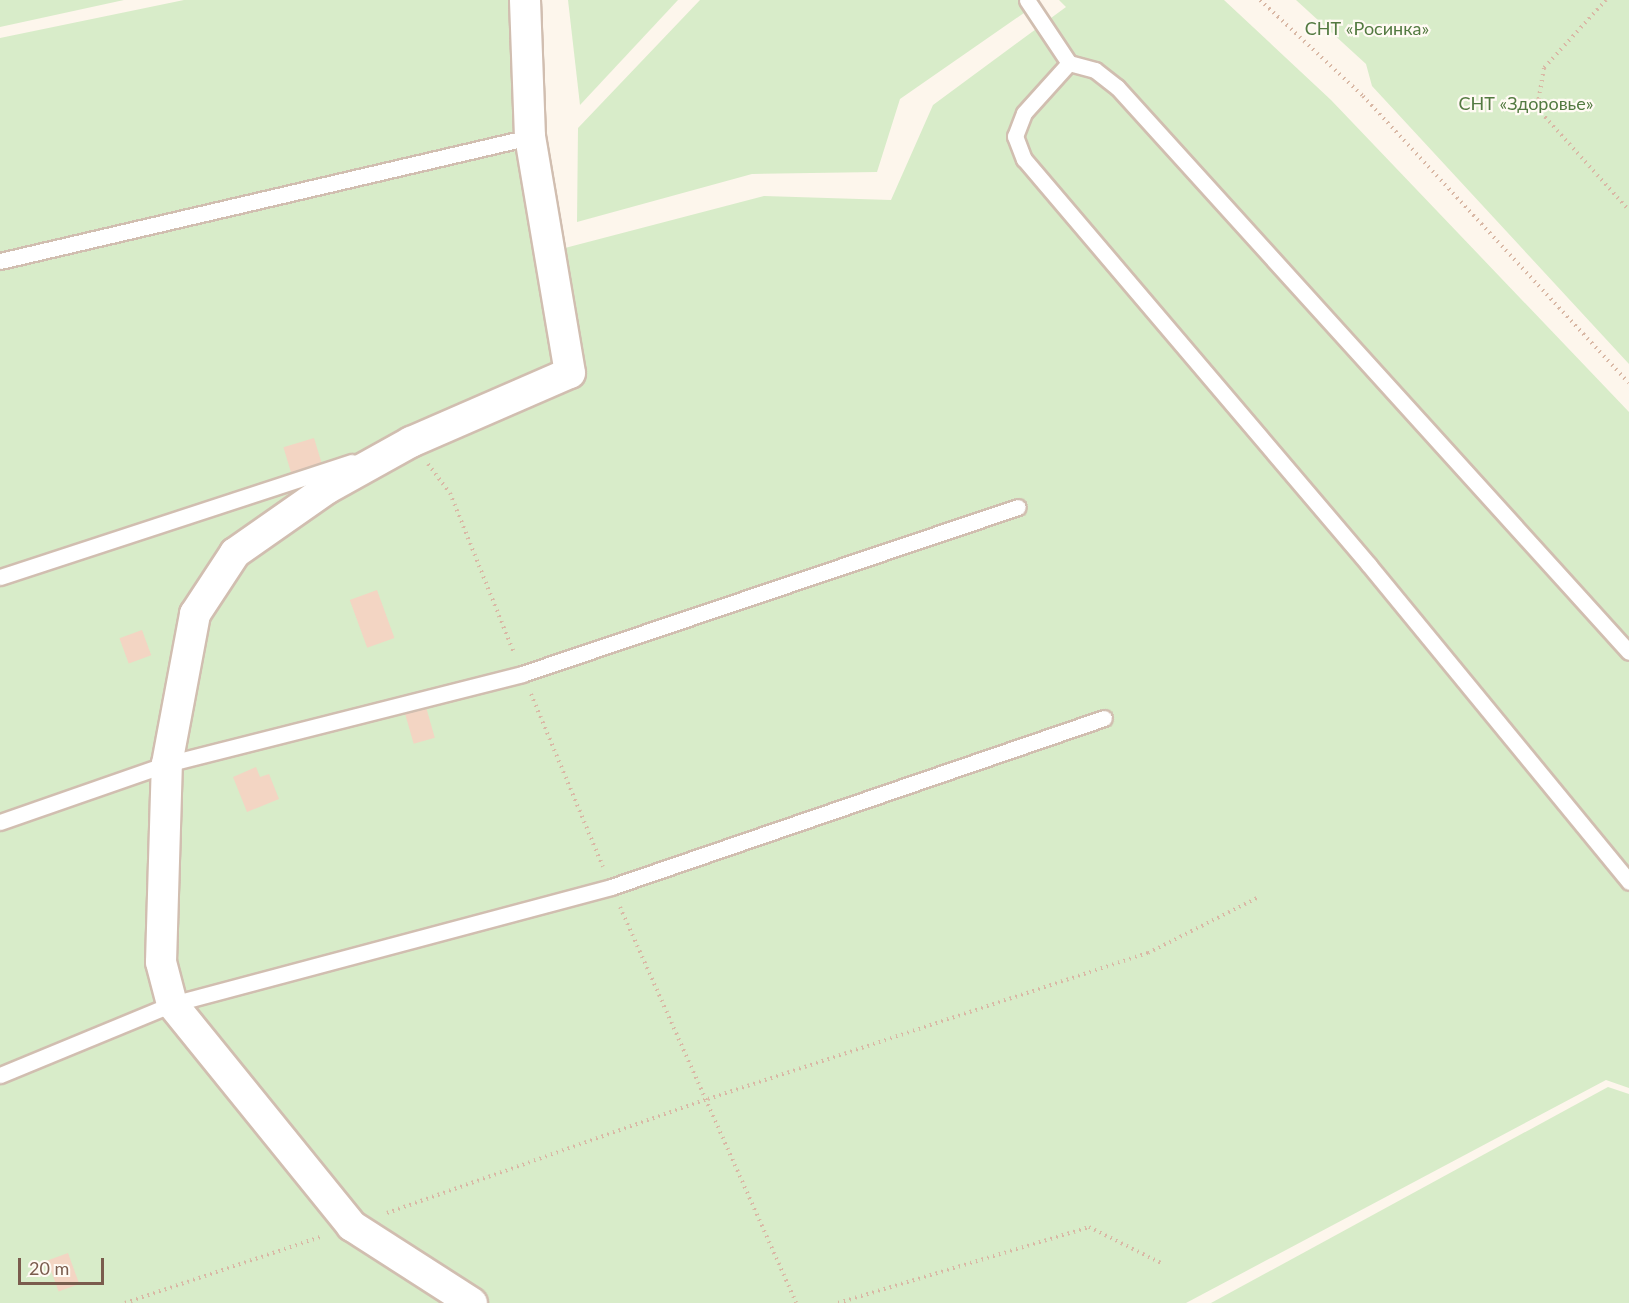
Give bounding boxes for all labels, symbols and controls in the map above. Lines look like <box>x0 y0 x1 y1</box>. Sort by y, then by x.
park label: СНТ «Росинка» <box>1305 17 1429 39</box>
park label: СНТ «Здоровье» <box>1459 92 1593 114</box>
scale bar <box>21 1246 106 1284</box>
text: 20 m <box>29 1257 69 1279</box>

